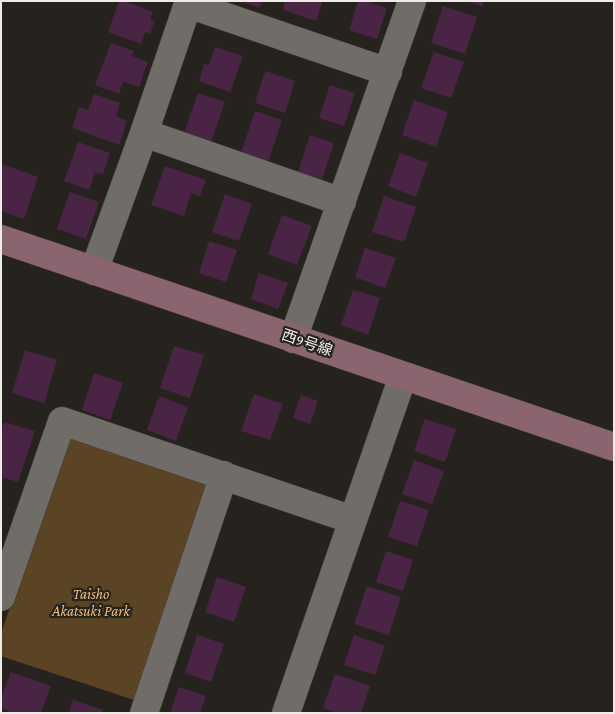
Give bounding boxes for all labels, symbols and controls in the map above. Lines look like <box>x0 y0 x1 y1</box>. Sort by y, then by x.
street label: 西9号線 <box>279 326 335 360</box>
park label: Taisho Akatsuki Park <box>52 585 130 620</box>

